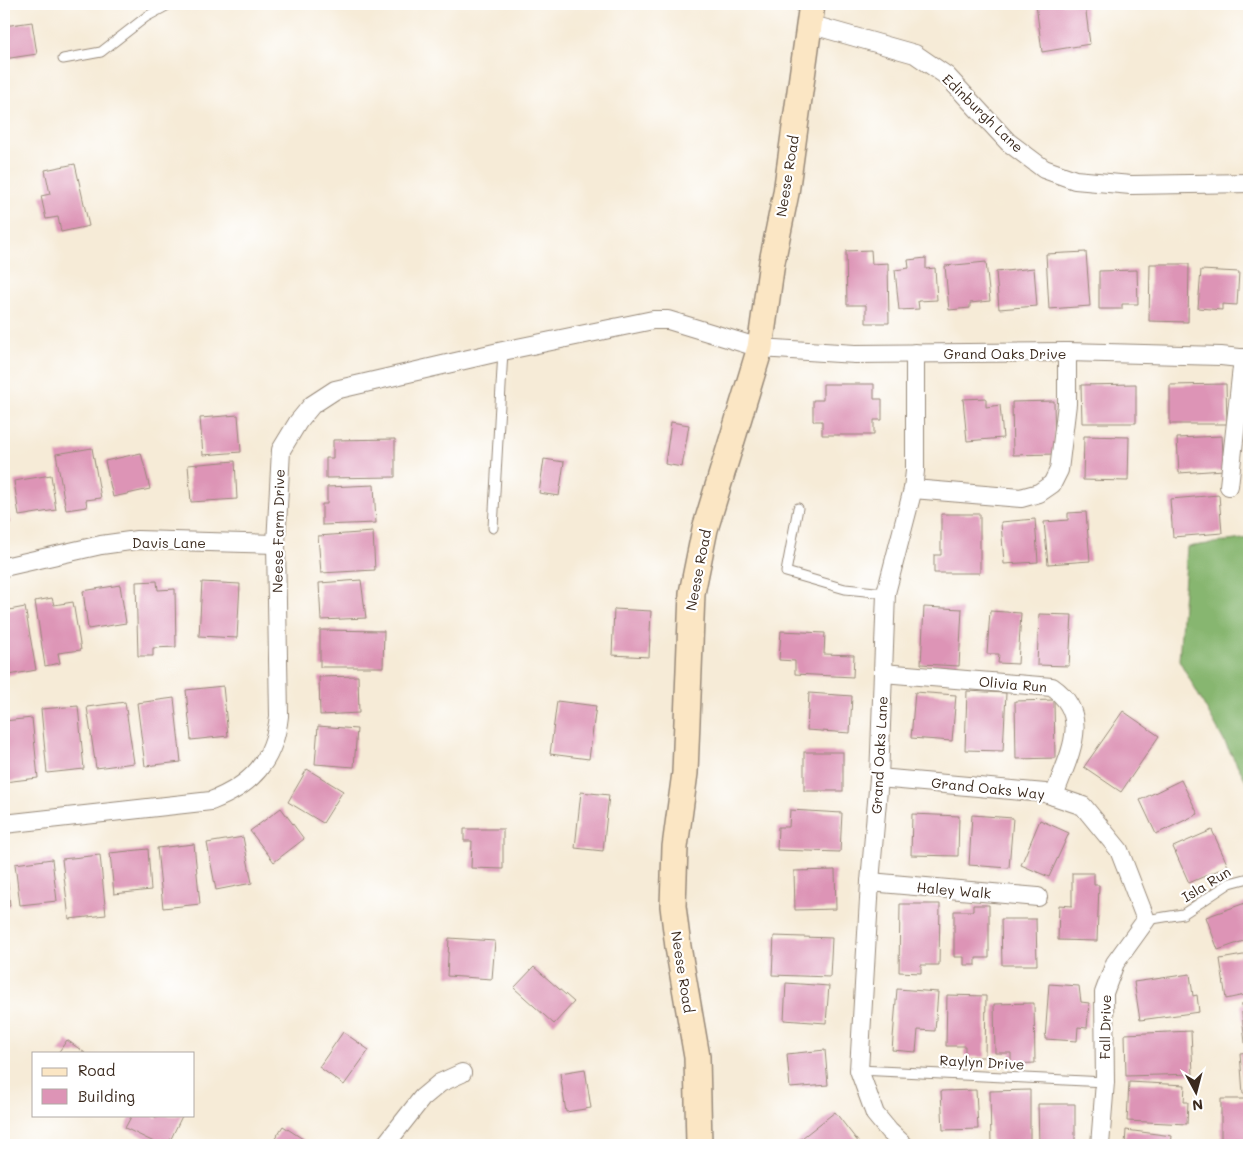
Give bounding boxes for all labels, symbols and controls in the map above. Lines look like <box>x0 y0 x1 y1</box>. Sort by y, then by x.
street label: Edinburgh Lane <box>938 70 1028 156</box>
street label: Neese Road <box>771 134 803 218</box>
street label: Grand Oaks Drive <box>944 344 1066 363</box>
street label: Neese Farm Drive <box>267 469 289 593</box>
street label: Neese Road <box>681 528 715 612</box>
street label: Davis Lane <box>132 533 206 552</box>
street label: Olivia Run <box>978 672 1048 696</box>
street label: Grand Oaks Lane <box>866 695 892 815</box>
street label: Grand Oaks Way <box>930 773 1046 803</box>
street label: Isla Run <box>1178 862 1234 906</box>
street label: Haley Walk <box>916 877 992 903</box>
street label: Neese Road <box>667 930 699 1014</box>
street label: Fall Drive <box>1095 994 1115 1060</box>
street label: Raylyn Drive <box>939 1050 1025 1074</box>
legend <box>32 1052 195 1116</box>
text: Road <box>78 1060 115 1080</box>
north arrow <box>1170 1066 1220 1116</box>
text: Building <box>78 1086 135 1106</box>
text: N <box>1191 1095 1204 1115</box>

